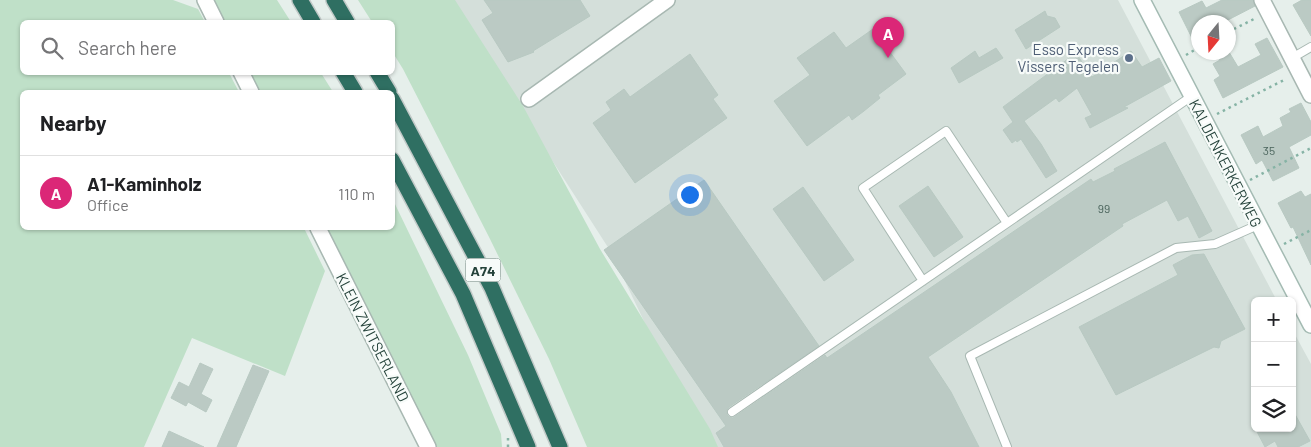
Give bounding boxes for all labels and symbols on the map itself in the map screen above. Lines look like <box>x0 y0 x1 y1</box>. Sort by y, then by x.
north arrow <box>1191 15 1236 60</box>
pin: A <box>872 17 904 58</box>
place label: Esso Express Vissers Tegelen <box>1017 40 1119 75</box>
marker: Esso Express Vissers Tegelen <box>1123 52 1135 64</box>
street label: KALDENKERKERWEG <box>1186 96 1266 230</box>
house number: 35 <box>1263 143 1275 157</box>
your location <box>677 182 703 208</box>
house number: 99 <box>1098 201 1110 215</box>
road number: A74 <box>466 258 500 282</box>
street label: KLEIN ZWITSERLAND <box>333 270 413 404</box>

